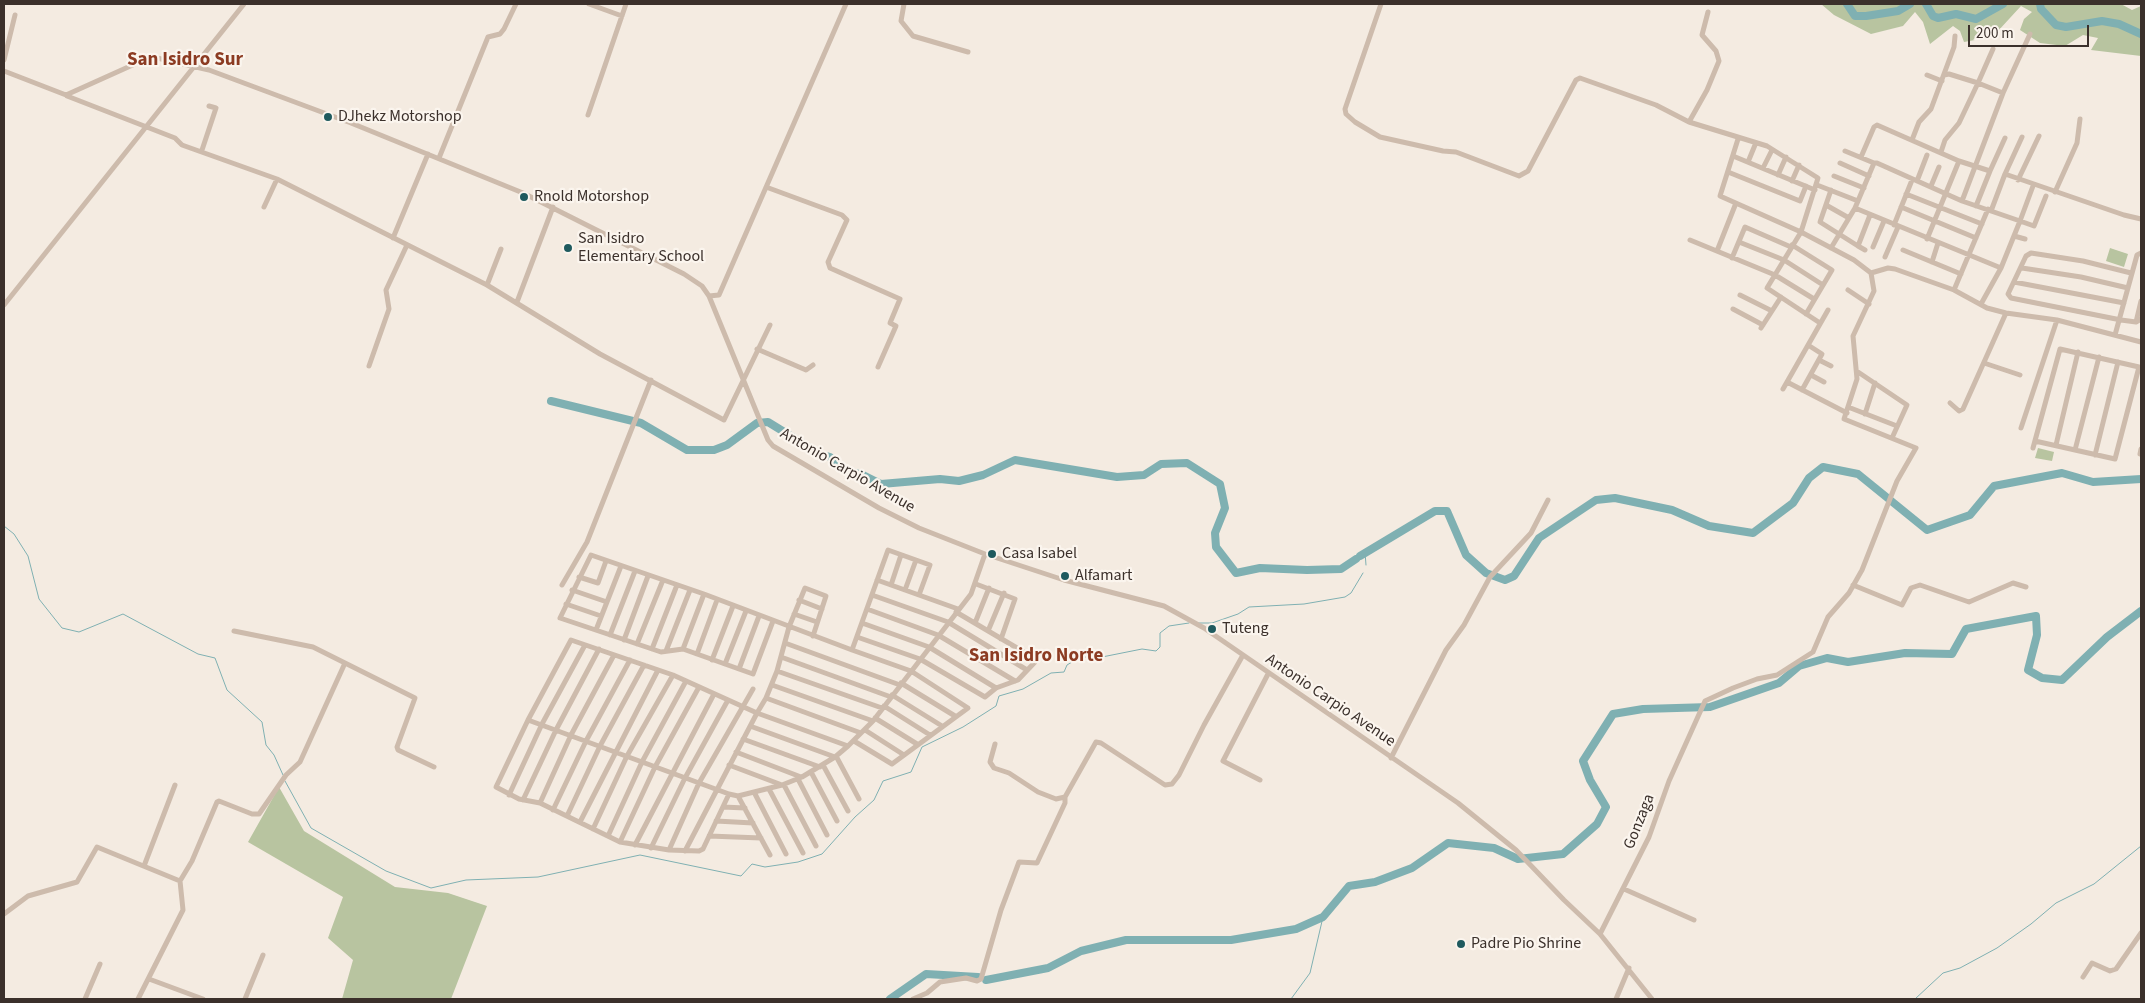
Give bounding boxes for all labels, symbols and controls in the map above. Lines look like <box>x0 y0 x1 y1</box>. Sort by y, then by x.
scale bar <box>1970 15 2091 47</box>
text: 200 m <box>1976 23 2014 44</box>
district label: San Isidro Sur <box>127 50 243 72</box>
place label: DJhekz Motorshop <box>338 107 462 127</box>
marker: DJhekz Motorshop <box>322 111 334 123</box>
place label: Rnold Motorshop <box>534 187 649 207</box>
marker: Rnold Motorshop <box>518 191 530 203</box>
place label: San Isidro Elementary School <box>578 229 704 267</box>
marker: San Isidro Elementary School <box>562 242 574 254</box>
street label: Antonio Carpio Avenue <box>776 425 918 517</box>
place label: Casa Isabel <box>1002 544 1077 564</box>
marker: Casa Isabel <box>986 548 998 560</box>
place label: Alfamart <box>1075 566 1132 586</box>
marker: Alfamart <box>1059 570 1071 582</box>
place label: Tuteng <box>1222 619 1268 639</box>
marker: Tuteng <box>1206 623 1218 635</box>
district label: San Isidro Norte <box>969 646 1103 668</box>
street label: Antonio Carpio Avenue <box>1261 650 1399 752</box>
street label: Gonzaga <box>1620 792 1660 852</box>
place label: Padre Pio Shrine <box>1471 934 1581 954</box>
marker: Padre Pio Shrine <box>1455 938 1467 950</box>

